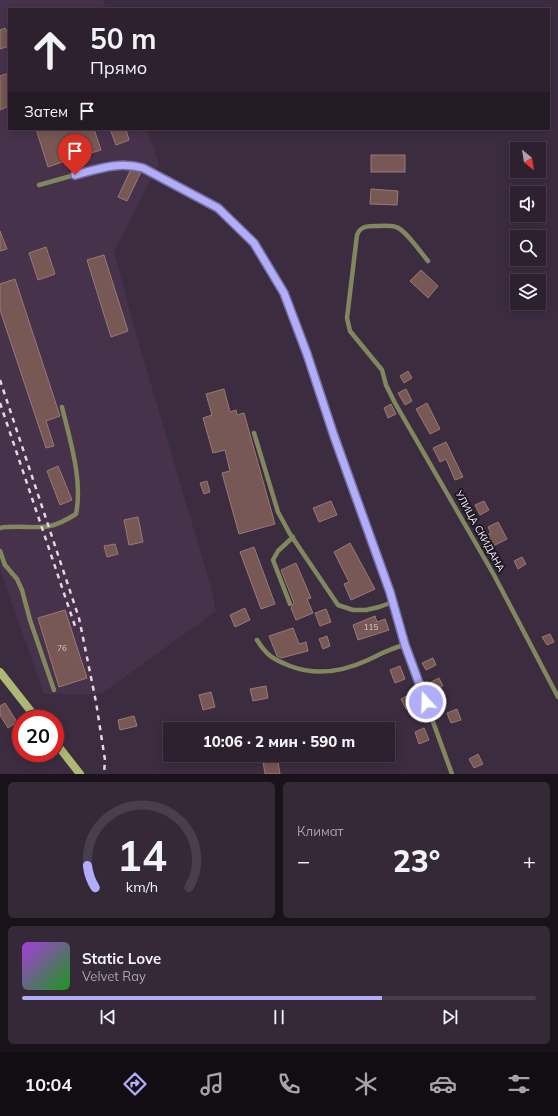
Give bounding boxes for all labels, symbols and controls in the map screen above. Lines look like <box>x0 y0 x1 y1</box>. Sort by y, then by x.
text: 50 m <box>90 21 156 56</box>
icon: ahead <box>24 24 76 76</box>
text: Прямо <box>90 56 147 79</box>
icon: arrive <box>76 100 98 122</box>
text: Затем <box>24 102 68 121</box>
pin <box>58 134 92 175</box>
icon: arrive <box>64 140 86 162</box>
north arrow <box>510 142 546 178</box>
map controls <box>510 142 546 310</box>
button: sound <box>510 186 546 222</box>
button: search <box>510 230 546 266</box>
button: layers <box>510 274 546 310</box>
street label: УЛИЦА СКИДАНА <box>452 487 508 575</box>
house number: 115 <box>364 622 378 632</box>
house number: 76 <box>57 643 67 653</box>
position arrow <box>405 681 447 723</box>
speed limit sign: 20 <box>12 710 64 762</box>
text: 10:06 · 2 мин · 590 m <box>203 732 355 751</box>
text: Климат <box>297 823 344 839</box>
text: 14 <box>117 829 166 881</box>
text: 23° <box>393 842 440 880</box>
text: − <box>297 847 310 875</box>
text: + <box>523 847 536 875</box>
text: km/h <box>125 878 158 896</box>
text: Static Love <box>82 949 161 968</box>
text: Velvet Ray <box>82 968 146 984</box>
icon: previous <box>97 1006 119 1028</box>
icon: pause <box>268 1006 290 1028</box>
icon: next <box>439 1006 461 1028</box>
icon: directions <box>121 1070 149 1098</box>
icon: music <box>198 1070 226 1098</box>
icon: phone <box>275 1070 303 1098</box>
icon: climate <box>352 1070 380 1098</box>
icon: car <box>429 1070 457 1098</box>
icon: filters <box>505 1070 533 1098</box>
text: 10:04 <box>24 1073 72 1096</box>

